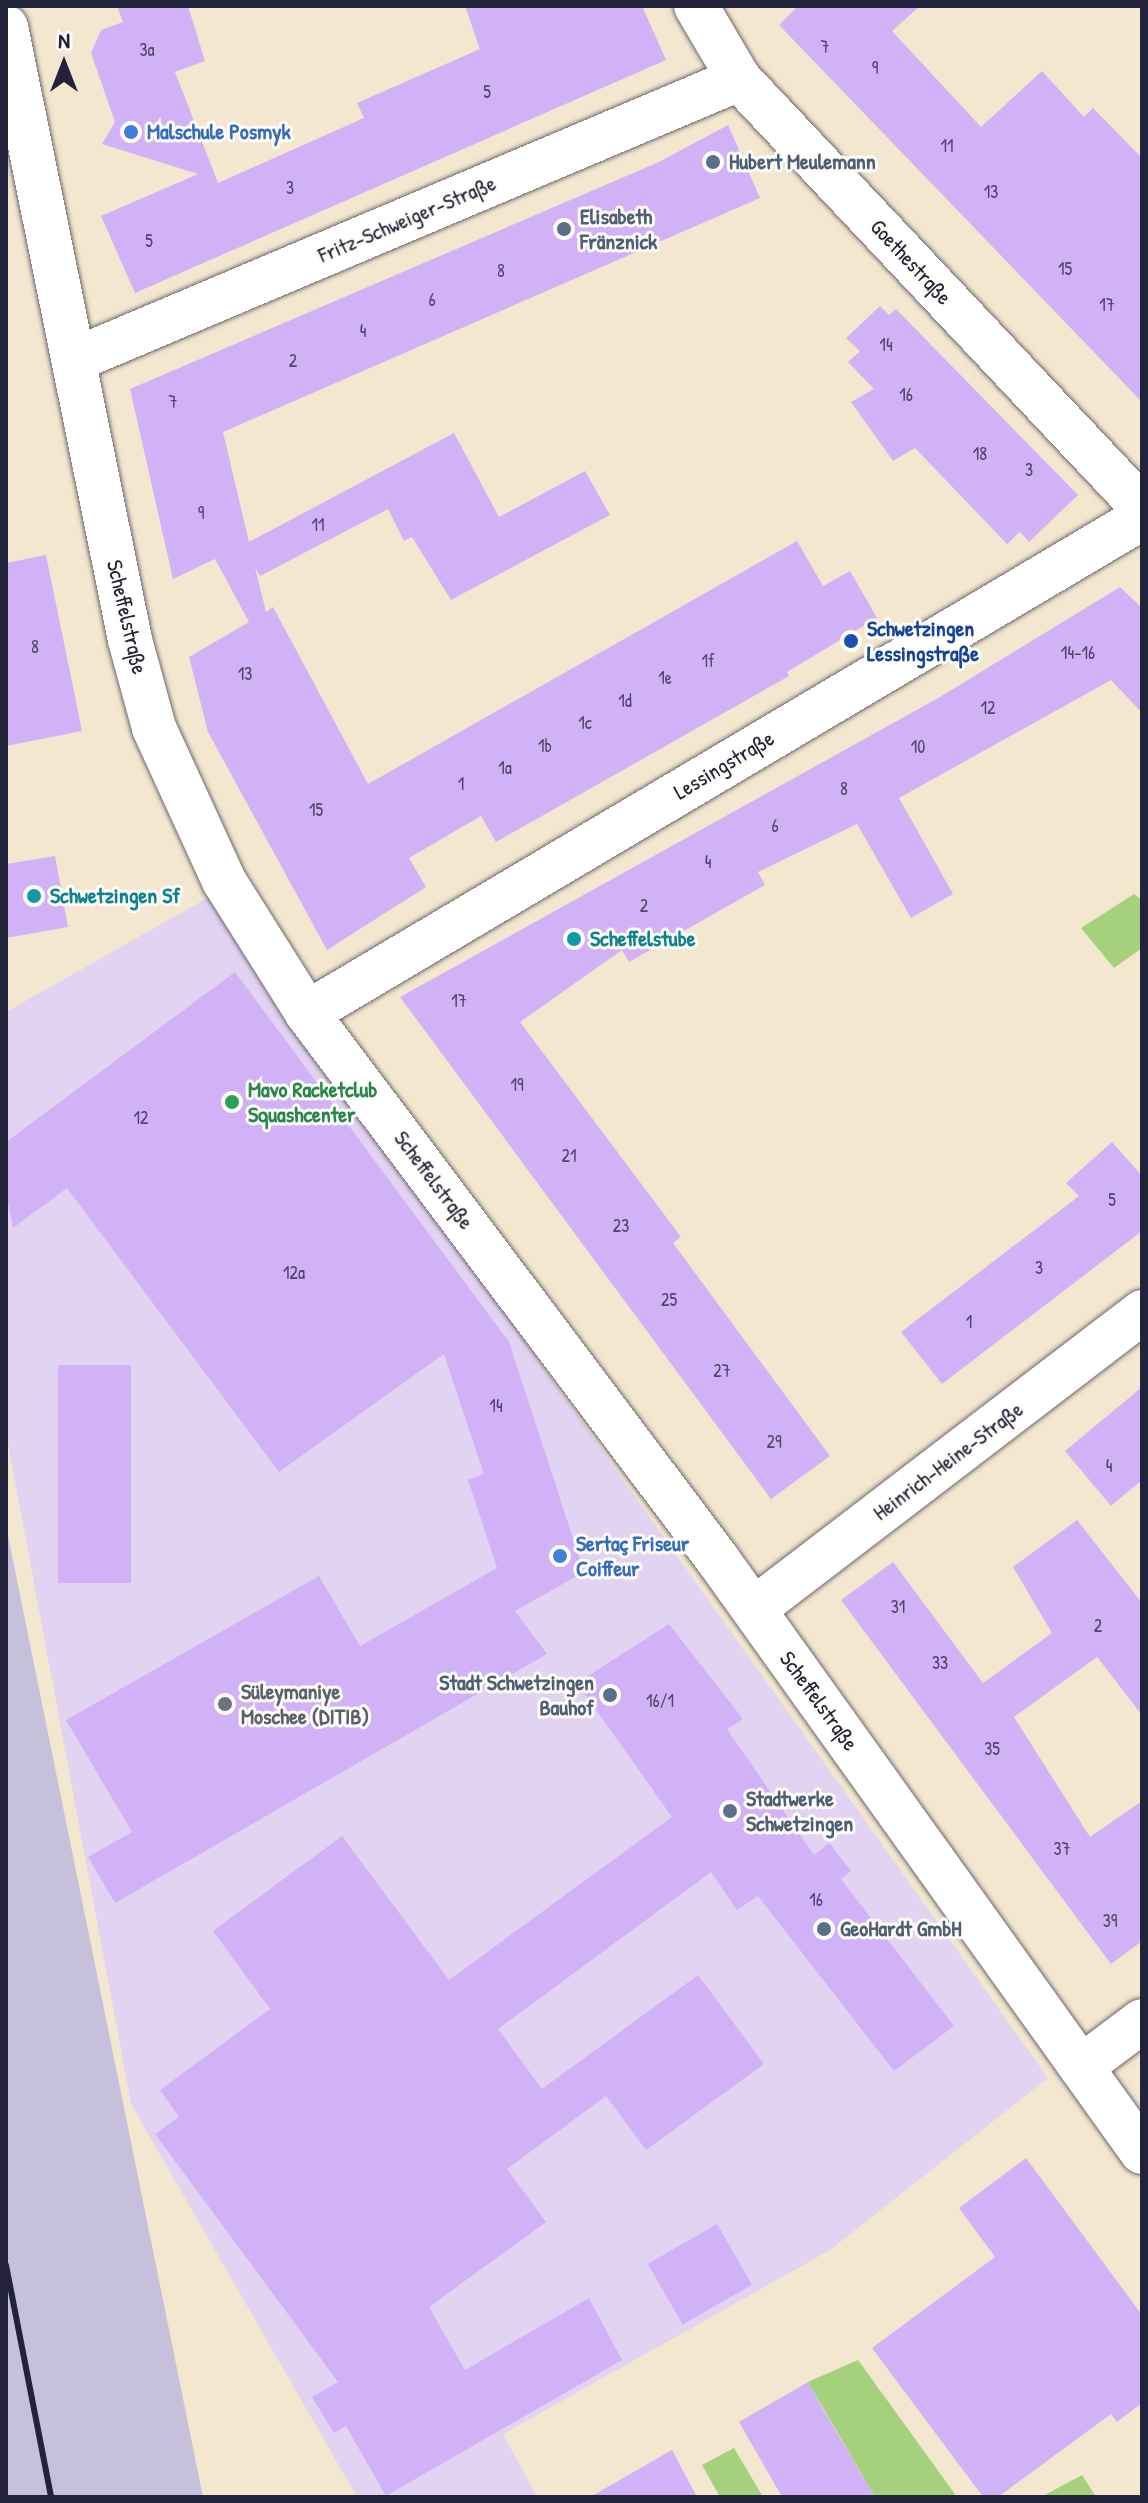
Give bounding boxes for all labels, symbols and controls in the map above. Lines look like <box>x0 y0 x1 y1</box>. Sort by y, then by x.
north arrow <box>24 24 104 104</box>
text: N <box>58 25 70 55</box>
house number: 7 <box>821 36 829 58</box>
house number: 3a <box>139 39 155 61</box>
house number: 9 <box>872 57 878 79</box>
house number: 5 <box>483 81 491 103</box>
place label: Malschule Posmyk <box>147 119 291 145</box>
marker: Malschule Posmyk <box>122 123 140 141</box>
house number: 11 <box>940 135 954 157</box>
place label: Hubert Meulemann <box>729 149 876 175</box>
marker: Hubert Meulemann <box>704 153 722 171</box>
street label: Fritz-Schweiger-Straße <box>314 170 500 268</box>
house number: 3 <box>286 177 294 199</box>
house number: 13 <box>984 181 998 203</box>
place label: Elisabeth Fränznick <box>580 203 657 254</box>
street label: Goethestraße <box>865 214 957 310</box>
marker: Elisabeth Fränznick <box>555 220 573 238</box>
house number: 5 <box>145 230 153 252</box>
house number: 15 <box>1058 258 1072 280</box>
house number: 8 <box>497 260 505 282</box>
house number: 6 <box>428 289 436 311</box>
house number: 17 <box>1099 294 1115 316</box>
house number: 4 <box>360 320 366 342</box>
house number: 14 <box>879 334 893 356</box>
house number: 2 <box>289 350 297 372</box>
house number: 16 <box>899 384 913 406</box>
house number: 7 <box>169 391 177 413</box>
house number: 18 <box>973 443 987 465</box>
house number: 3 <box>1025 459 1033 481</box>
house number: 9 <box>198 502 204 524</box>
house number: 11 <box>311 514 325 536</box>
street label: Scheffelstraße <box>101 557 153 677</box>
place label: Schwetzingen Lessingstraße <box>867 615 979 666</box>
marker: Schwetzingen Lessingstraße <box>842 632 860 650</box>
house number: 8 <box>31 636 39 658</box>
house number: 14-16 <box>1061 642 1095 664</box>
house number: 1f <box>702 650 714 672</box>
house number: 13 <box>238 663 252 685</box>
house number: 1e <box>658 667 672 689</box>
house number: 1d <box>618 690 632 712</box>
house number: 12 <box>981 697 995 719</box>
house number: 1c <box>578 712 592 734</box>
street label: Lessingstraße <box>669 725 779 805</box>
house number: 1b <box>538 735 552 757</box>
house number: 10 <box>911 736 925 758</box>
house number: 1a <box>498 757 512 779</box>
house number: 1 <box>458 773 464 795</box>
house number: 8 <box>840 778 848 800</box>
house number: 15 <box>309 799 323 821</box>
house number: 6 <box>771 815 779 837</box>
house number: 4 <box>705 851 711 873</box>
place label: Schwetzingen Sf <box>50 883 180 909</box>
marker: Schwetzingen Sf <box>25 887 43 905</box>
house number: 2 <box>640 895 648 917</box>
place label: Scheffelstube <box>590 926 695 952</box>
marker: Scheffelstube <box>565 930 583 948</box>
house number: 17 <box>451 990 467 1012</box>
house number: 19 <box>510 1074 524 1096</box>
place label: Mavo Racketclub Squashcenter <box>248 1076 377 1128</box>
marker: Mavo Racketclub Squashcenter <box>223 1093 241 1111</box>
house number: 12 <box>134 1107 148 1129</box>
street label: Scheffelstraße <box>388 1126 480 1234</box>
house number: 21 <box>562 1145 576 1167</box>
house number: 5 <box>1108 1189 1116 1211</box>
house number: 23 <box>613 1215 629 1237</box>
house number: 3 <box>1035 1257 1043 1279</box>
house number: 12a <box>283 1262 305 1284</box>
house number: 25 <box>661 1289 677 1311</box>
house number: 1 <box>966 1311 972 1333</box>
house number: 27 <box>713 1360 731 1382</box>
house number: 14 <box>489 1395 503 1417</box>
street label: Heinrich-Heine-Straße <box>868 1396 1028 1526</box>
house number: 29 <box>766 1431 782 1453</box>
house number: 4 <box>1106 1455 1112 1477</box>
place label: Sertaç Friseur Coiffeur <box>576 1530 689 1582</box>
marker: Sertaç Friseur Coiffeur <box>551 1547 569 1565</box>
house number: 31 <box>891 1596 905 1618</box>
house number: 2 <box>1094 1615 1102 1637</box>
street label: Scheffelstraße <box>774 1646 864 1756</box>
house number: 33 <box>932 1652 948 1674</box>
place label: Stadt Schwetzingen Bauhof <box>439 1669 594 1720</box>
place label: Süleymaniye Moschee (DITIB) <box>241 1678 369 1730</box>
marker: Stadt Schwetzingen Bauhof <box>601 1686 619 1704</box>
house number: 16/1 <box>646 1690 674 1712</box>
marker: Süleymaniye Moschee (DITIB) <box>216 1695 234 1713</box>
house number: 35 <box>984 1738 1000 1760</box>
place label: Stadtwerke Schwetzingen <box>746 1785 853 1836</box>
marker: Stadtwerke Schwetzingen <box>721 1802 739 1820</box>
house number: 37 <box>1054 1838 1070 1860</box>
house number: 16 <box>809 1889 823 1911</box>
house number: 39 <box>1103 1910 1117 1932</box>
place label: GeoHardt GmbH <box>840 1916 962 1942</box>
marker: GeoHardt GmbH <box>815 1920 833 1938</box>

